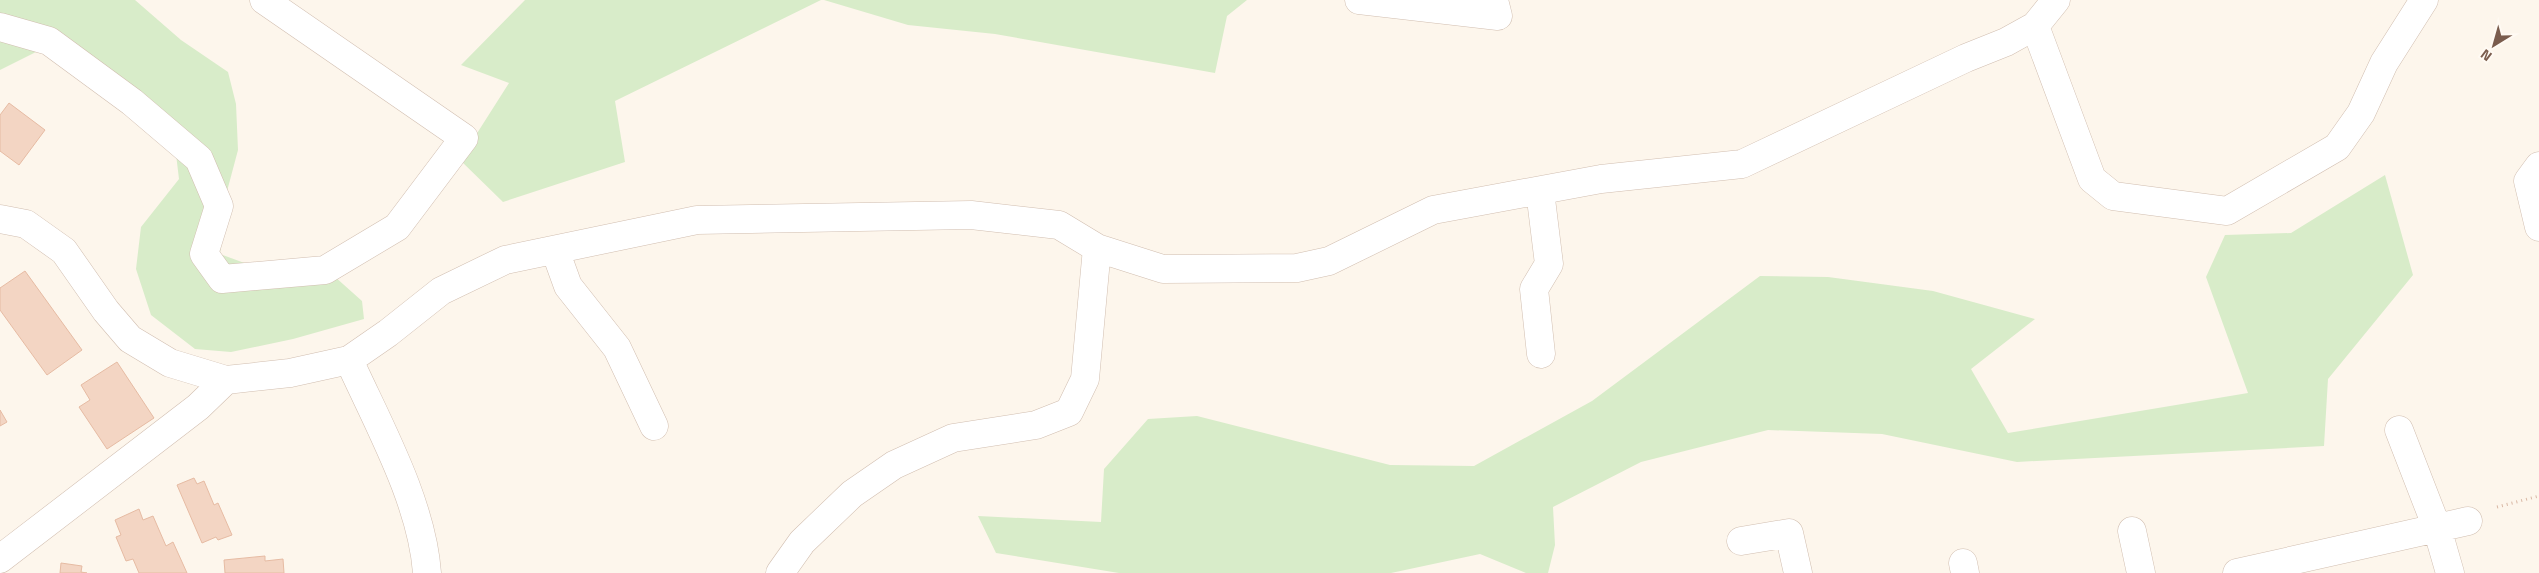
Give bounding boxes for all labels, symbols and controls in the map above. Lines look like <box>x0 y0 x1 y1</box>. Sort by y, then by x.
north arrow <box>2469 20 2519 70</box>
text: N <box>2476 44 2496 67</box>

